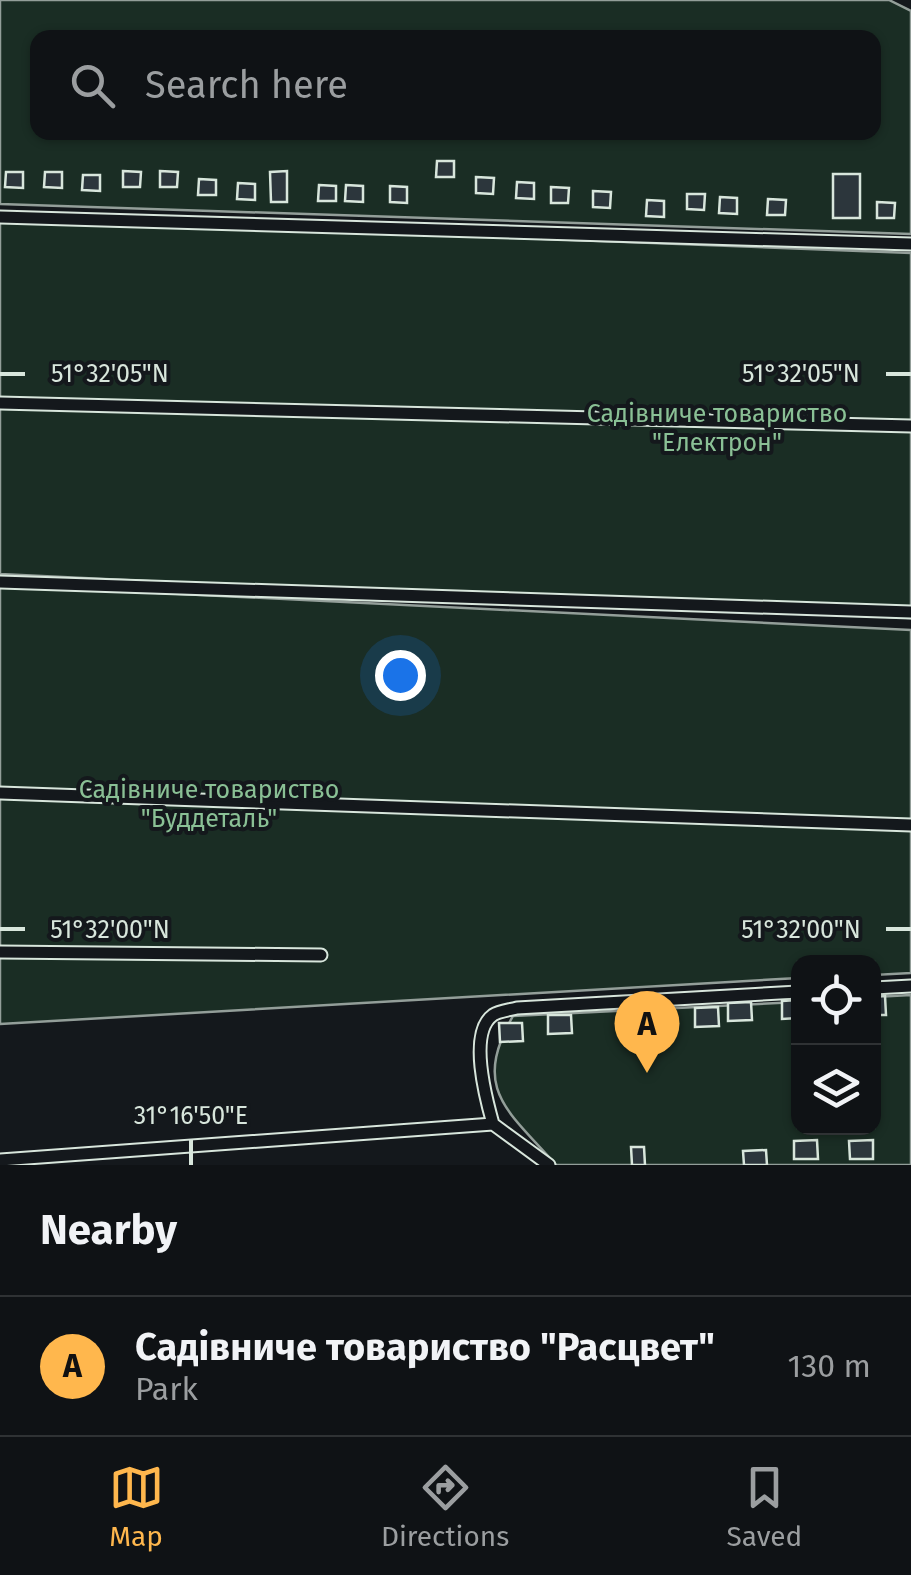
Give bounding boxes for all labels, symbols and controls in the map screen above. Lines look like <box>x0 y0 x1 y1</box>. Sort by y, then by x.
search box <box>30 30 881 140</box>
icon: search <box>65 58 120 113</box>
text: Search here <box>145 62 348 108</box>
text: 51°32'05"N <box>51 359 169 389</box>
text: 51°32'05"N <box>742 359 860 389</box>
park label: Садівниче товариство "Електрон" <box>587 399 847 458</box>
your location <box>375 650 426 701</box>
park label: Садівниче товариство "Буддеталь" <box>79 775 339 834</box>
text: 51°32'00"N <box>50 915 170 945</box>
text: 51°32'00"N <box>741 915 861 945</box>
map controls <box>791 955 881 1135</box>
button: locate <box>791 955 881 1045</box>
pin: A <box>614 990 680 1073</box>
button: layers <box>791 1045 881 1135</box>
text: 31°16'50"E <box>134 1101 248 1131</box>
text: Nearby <box>40 1205 177 1255</box>
text: Садівниче товариство "Расцвет" <box>135 1324 715 1370</box>
text: A <box>63 1347 82 1385</box>
text: 130 m <box>787 1347 871 1385</box>
text: Park <box>135 1370 198 1408</box>
tab: Map <box>109 1460 164 1553</box>
tab: Directions <box>381 1460 509 1553</box>
tab: Saved <box>727 1460 802 1553</box>

